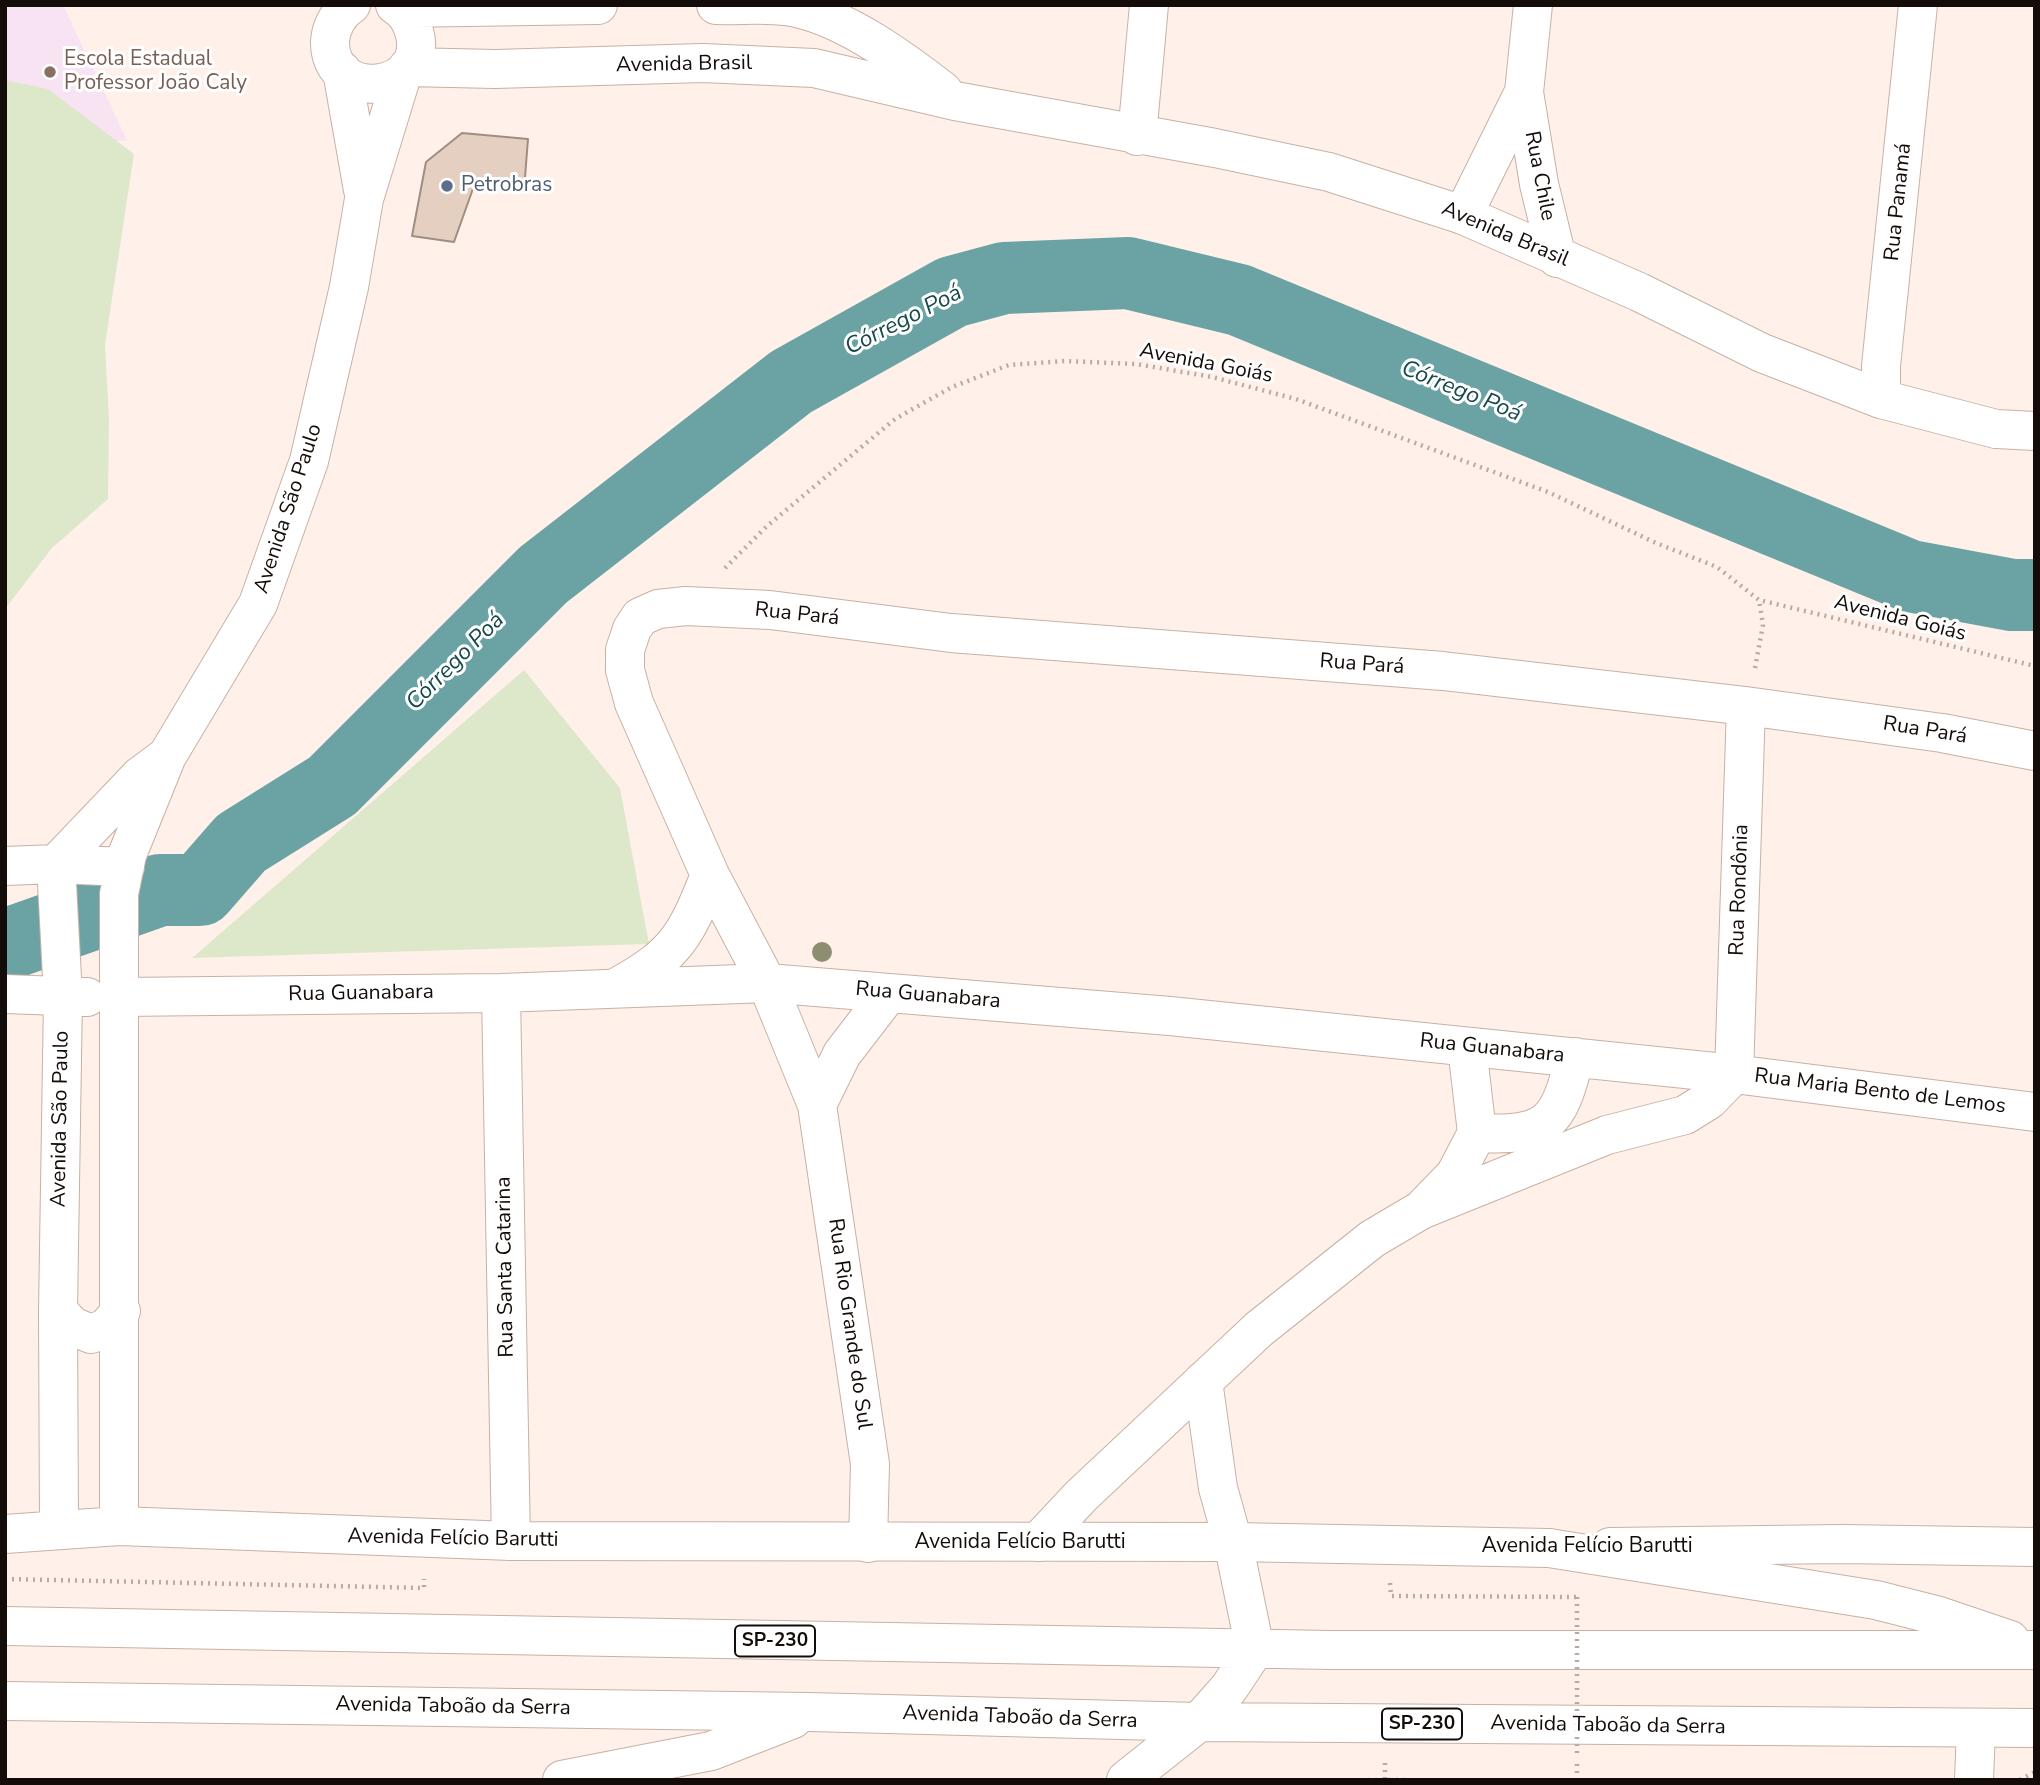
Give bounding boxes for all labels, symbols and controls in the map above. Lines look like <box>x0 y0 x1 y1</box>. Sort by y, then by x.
place label: Escola Estadual Professor João Caly <box>64 47 247 97</box>
street label: Avenida Brasil <box>616 51 752 79</box>
marker: Escola Estadual Professor João Caly <box>42 64 58 80</box>
street label: Rua Chile <box>1518 129 1560 223</box>
street label: Rua Panamá <box>1880 142 1918 262</box>
place label: Petrobras <box>461 173 552 199</box>
marker: Petrobras <box>439 178 455 194</box>
street label: Avenida Brasil <box>1437 197 1573 273</box>
water label: Córrego Poá <box>841 280 967 362</box>
street label: Avenida Goiás <box>1137 339 1275 389</box>
water label: Córrego Poá <box>1397 355 1525 429</box>
street label: Avenida São Paulo <box>250 421 328 597</box>
street label: Avenida Goiás <box>1831 590 1969 648</box>
street label: Rua Pará <box>754 598 840 632</box>
water label: Córrego Poá <box>401 607 511 717</box>
street label: Rua Pará <box>1319 649 1405 681</box>
street label: Rua Pará <box>1881 712 1969 750</box>
street label: Rua Rondônia <box>1725 824 1755 956</box>
street label: Rua Guanabara <box>854 977 1002 1015</box>
street label: Rua Guanabara <box>288 980 434 1008</box>
street label: Rua Guanabara <box>1418 1029 1566 1069</box>
street label: Avenida São Paulo <box>47 1030 75 1208</box>
street label: Rua Maria Bento de Lemos <box>1753 1064 2007 1120</box>
street label: Rua Santa Catarina <box>492 1176 520 1358</box>
street label: Rua Rio Grande do Sul <box>822 1217 876 1431</box>
street label: Avenida Felício Barutti <box>347 1525 559 1553</box>
street label: Avenida Felício Barutti <box>914 1530 1126 1556</box>
street label: Avenida Felício Barutti <box>1481 1534 1693 1560</box>
road number: SP-230 <box>735 1625 815 1656</box>
street label: Avenida Taboão da Serra <box>335 1692 571 1722</box>
street label: Avenida Taboão da Serra <box>902 1701 1138 1735</box>
road number: SP-230 <box>1382 1708 1462 1740</box>
street label: Avenida Taboão da Serra <box>1490 1711 1726 1741</box>

